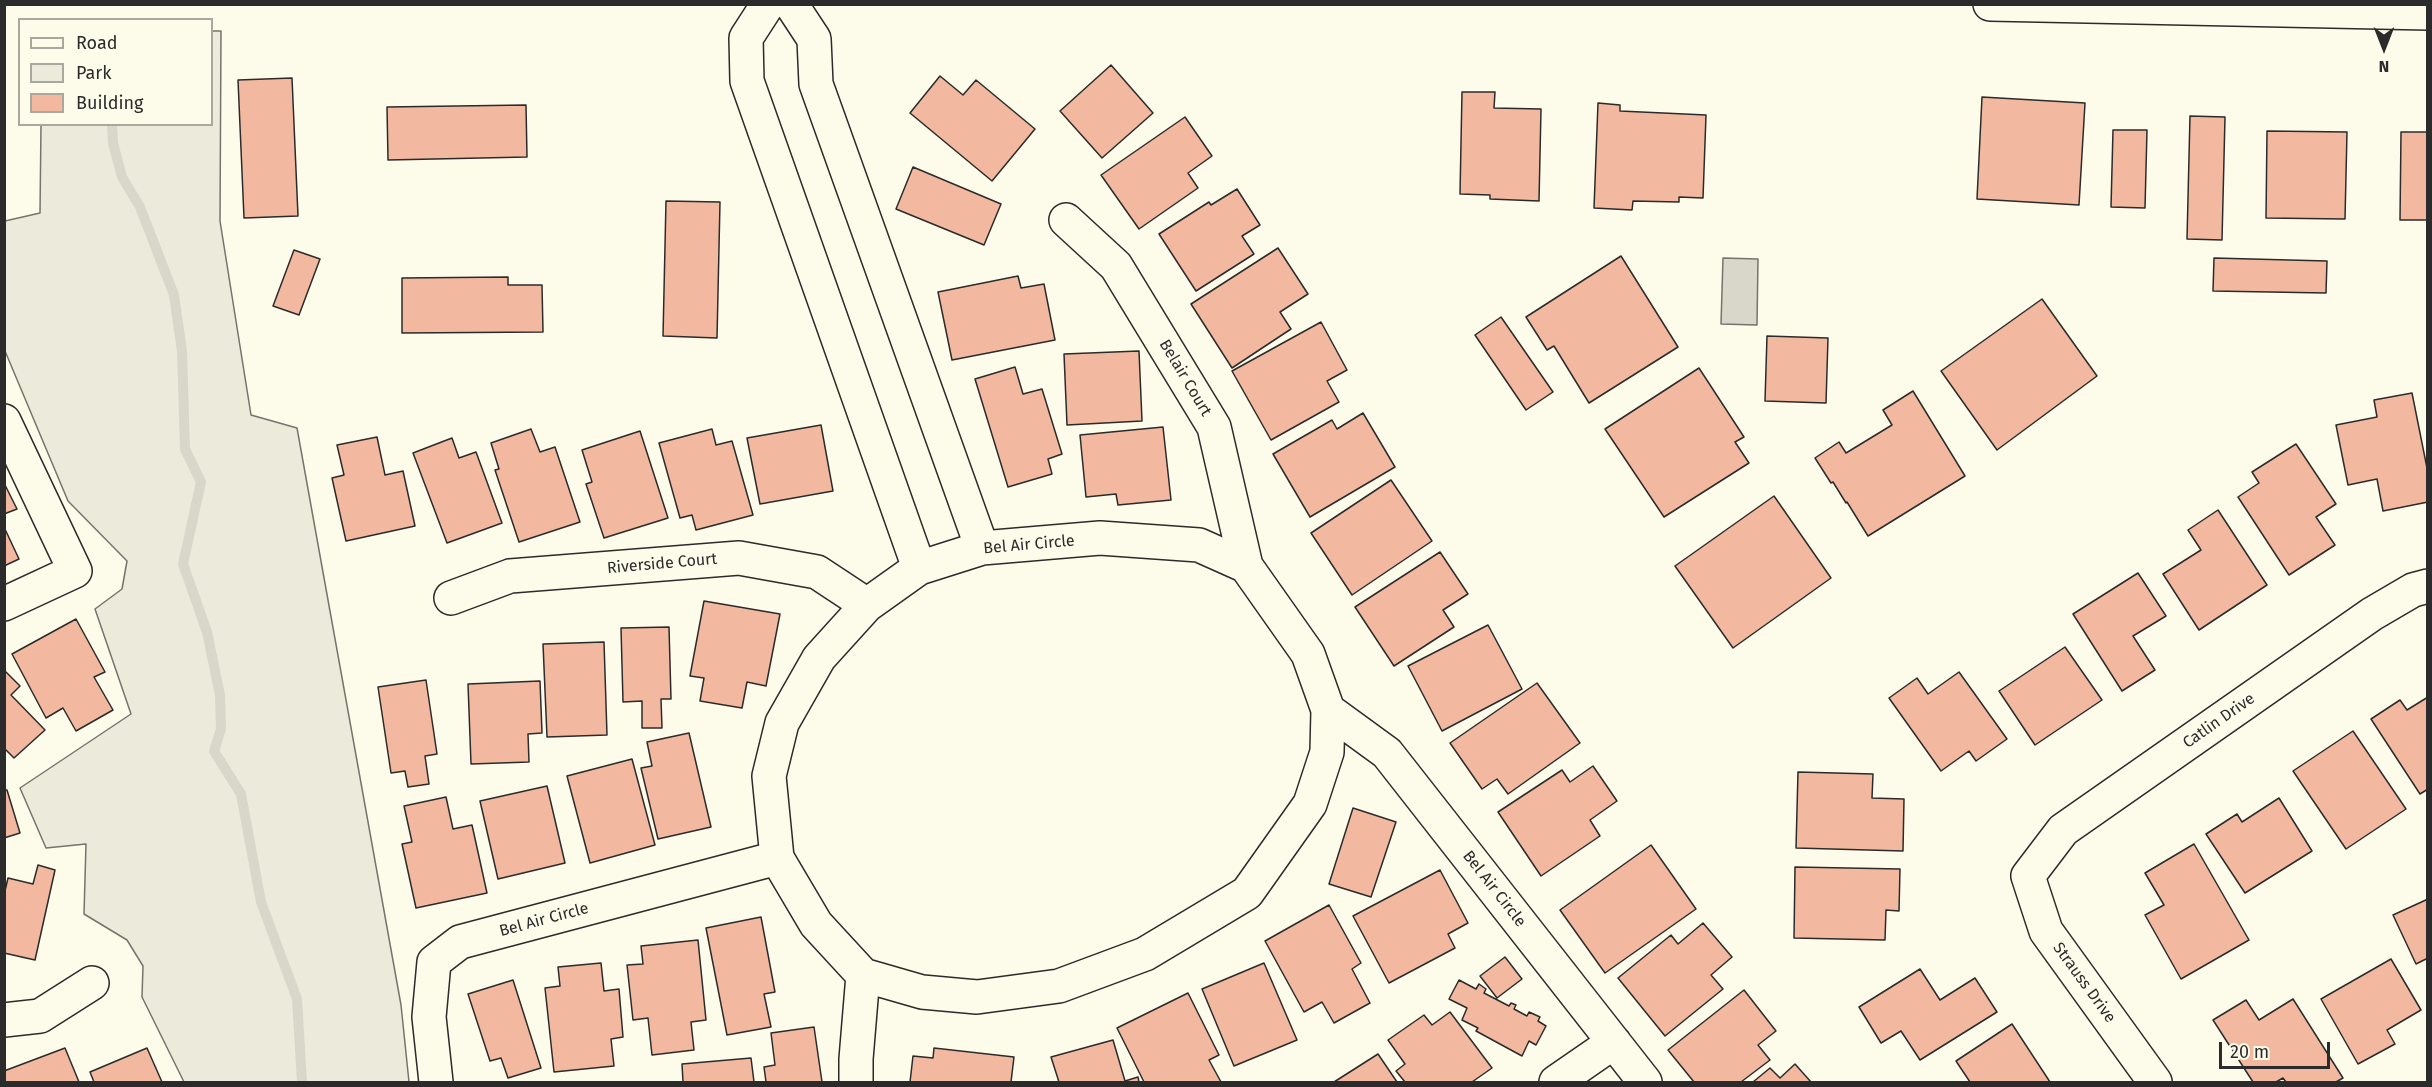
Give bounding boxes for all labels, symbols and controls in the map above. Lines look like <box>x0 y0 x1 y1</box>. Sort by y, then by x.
legend <box>18 18 213 126</box>
north arrow <box>2354 18 2414 78</box>
text: Road <box>76 32 118 54</box>
text: N <box>2379 57 2389 76</box>
text: Park <box>76 62 111 84</box>
text: Building <box>76 92 143 114</box>
street label: Belair Court <box>1155 336 1215 420</box>
street label: Bel Air Circle <box>983 531 1075 559</box>
street label: Riverside Court <box>606 550 718 578</box>
street label: Catlin Drive <box>2179 689 2259 753</box>
street label: Bel Air Circle <box>1458 847 1530 931</box>
street label: Bel Air Circle <box>497 899 591 941</box>
street label: Strauss Drive <box>2048 939 2120 1027</box>
scale bar <box>2222 1030 2333 1068</box>
text: 20 m <box>2230 1041 2269 1063</box>

